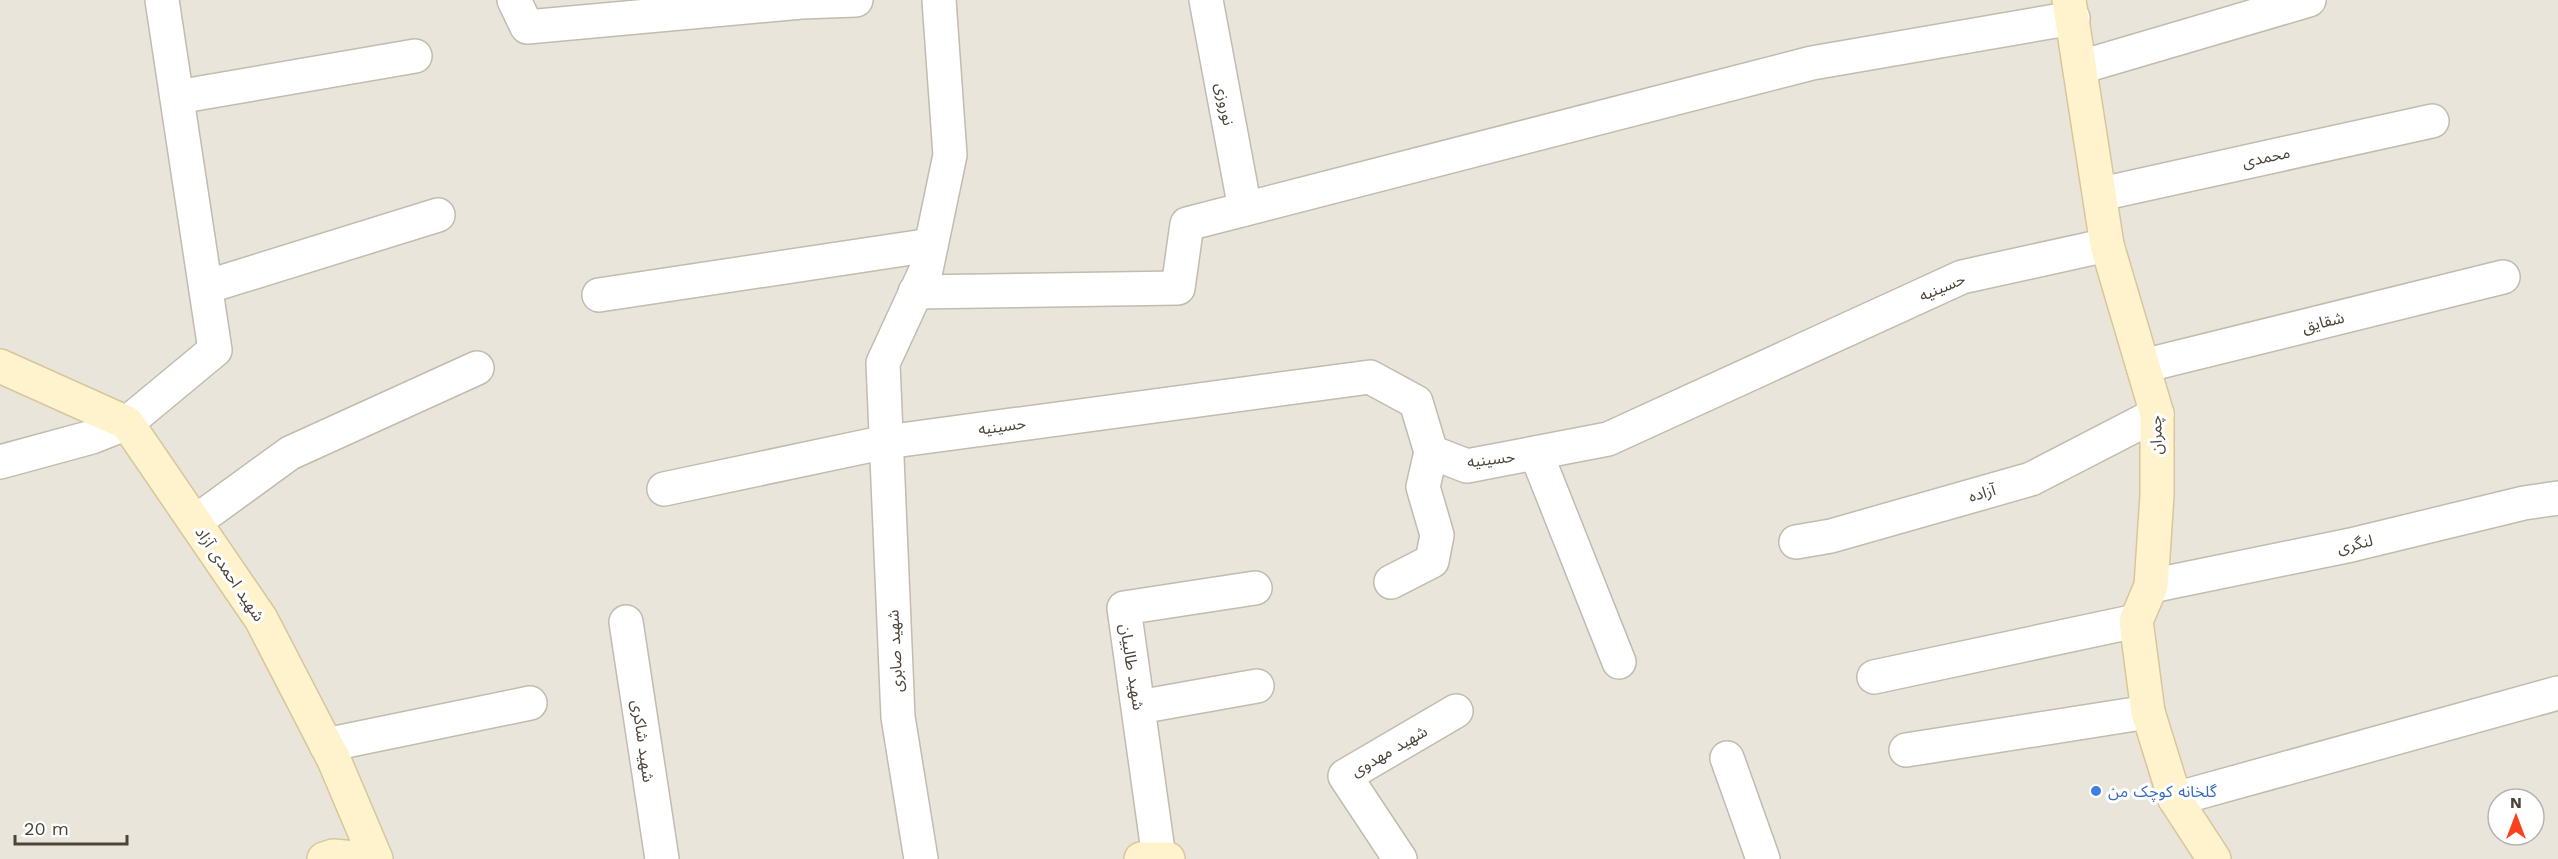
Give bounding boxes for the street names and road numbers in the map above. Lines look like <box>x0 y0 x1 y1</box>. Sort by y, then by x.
street label: نوروزی <box>1212 81 1238 127</box>
street label: محمدی <box>2240 143 2292 171</box>
street label: حسینیه <box>1916 269 1968 305</box>
street label: شقایق <box>2300 308 2346 337</box>
street label: حسینیه <box>977 413 1027 439</box>
street label: چمران <box>2146 415 2167 455</box>
street label: حسینیه <box>1466 447 1516 471</box>
street label: آزاده <box>1966 480 1999 506</box>
street label: شهید احمدی آزاد <box>191 523 269 625</box>
street label: لنگری <box>2335 531 2375 557</box>
street label: شهید صابری <box>883 609 907 693</box>
street label: شهید طالبیان <box>1116 622 1148 712</box>
street label: شهید شاکری <box>628 699 658 783</box>
street label: شهید مهدوی <box>1347 722 1431 780</box>

